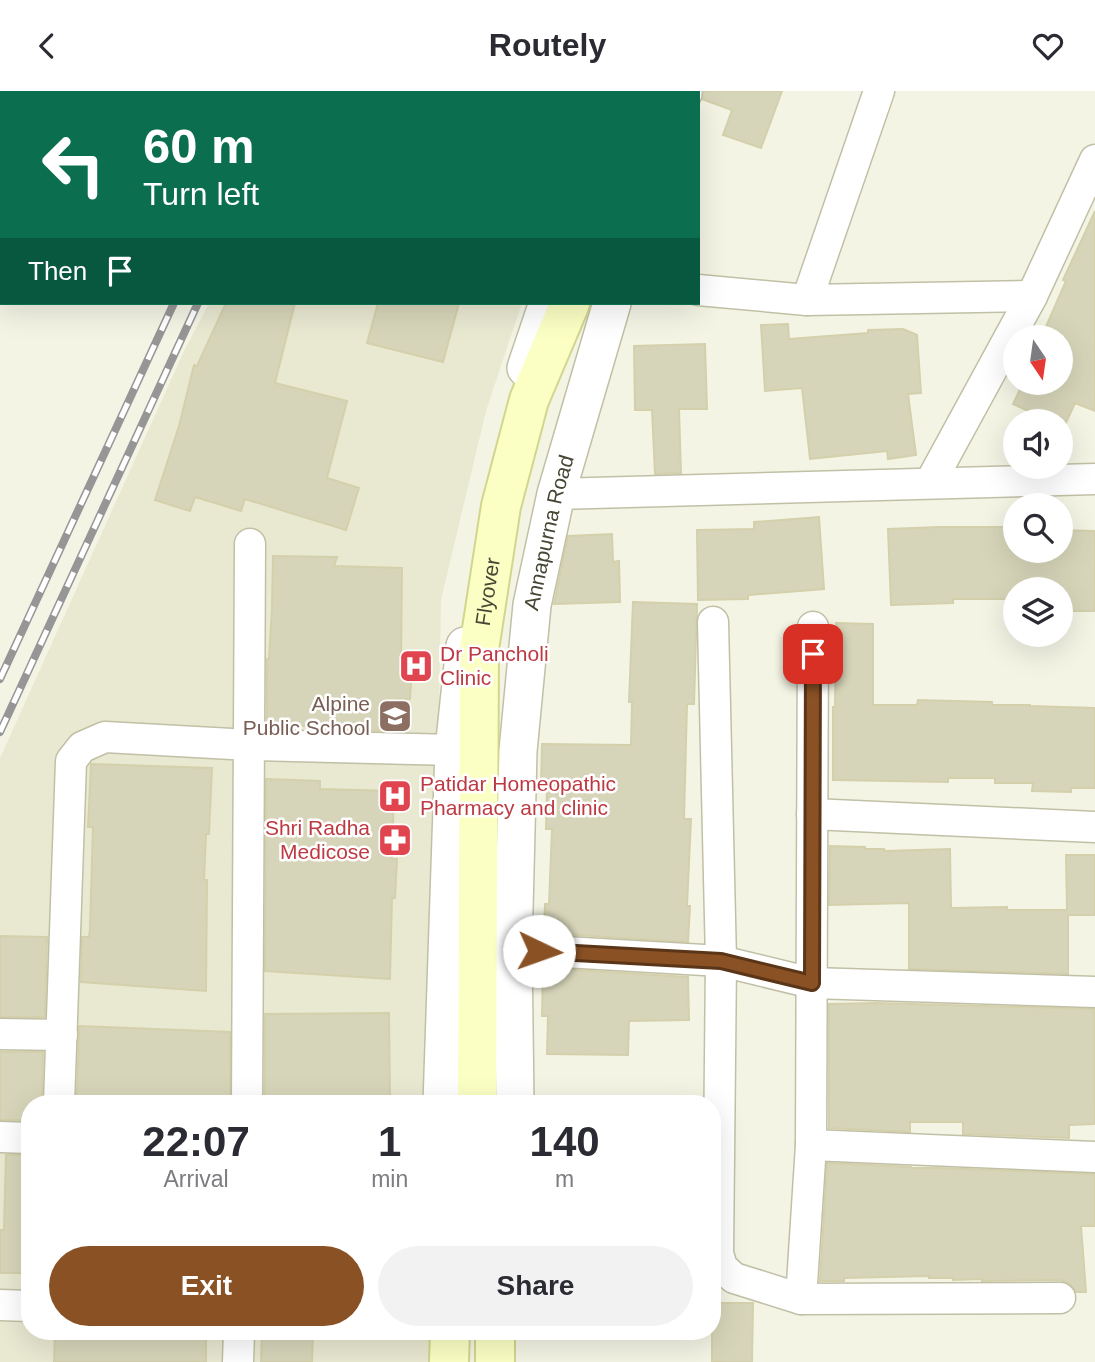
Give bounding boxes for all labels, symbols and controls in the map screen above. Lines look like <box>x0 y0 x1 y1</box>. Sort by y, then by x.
icon: back <box>28 27 66 65</box>
text: Routely <box>489 27 606 63</box>
icon: heart <box>1029 27 1067 65</box>
icon: left <box>28 119 119 210</box>
text: 60 m <box>143 119 255 173</box>
text: Turn left <box>143 176 259 212</box>
icon: arrive <box>101 252 139 290</box>
text: Then <box>28 256 87 286</box>
north arrow <box>1003 325 1073 395</box>
map controls <box>1003 325 1073 647</box>
button: sound <box>1003 409 1073 479</box>
street label: Annapurna Road <box>519 452 578 612</box>
button: search <box>1003 493 1073 563</box>
street label: Flyover <box>471 556 504 627</box>
button: layers <box>1003 577 1073 647</box>
pin <box>783 624 843 684</box>
icon: arrive <box>794 635 832 673</box>
place label: Dr Pancholi Clinic <box>440 642 549 689</box>
hospital icon: Dr Pancholi Clinic <box>397 647 435 685</box>
place label: Alpine Public School <box>243 692 370 739</box>
school or university icon: Alpine Public School <box>376 697 414 735</box>
place label: Patidar Homeopathic Pharmacy and clinic <box>420 772 616 819</box>
hospital icon: Patidar Homeopathic Pharmacy and clinic <box>376 777 414 815</box>
place label: Shri Radha Medicose <box>265 816 370 863</box>
pharmacy icon: Shri Radha Medicose <box>376 821 414 859</box>
position arrow <box>502 914 576 988</box>
text: 22:07 <box>142 1118 250 1165</box>
text: 1 <box>378 1118 401 1165</box>
text: 140 <box>530 1118 600 1165</box>
text: Arrival <box>163 1166 229 1192</box>
text: min <box>371 1166 408 1192</box>
text: m <box>555 1166 574 1192</box>
button: Exit <box>49 1246 364 1326</box>
button: Share <box>378 1246 693 1326</box>

